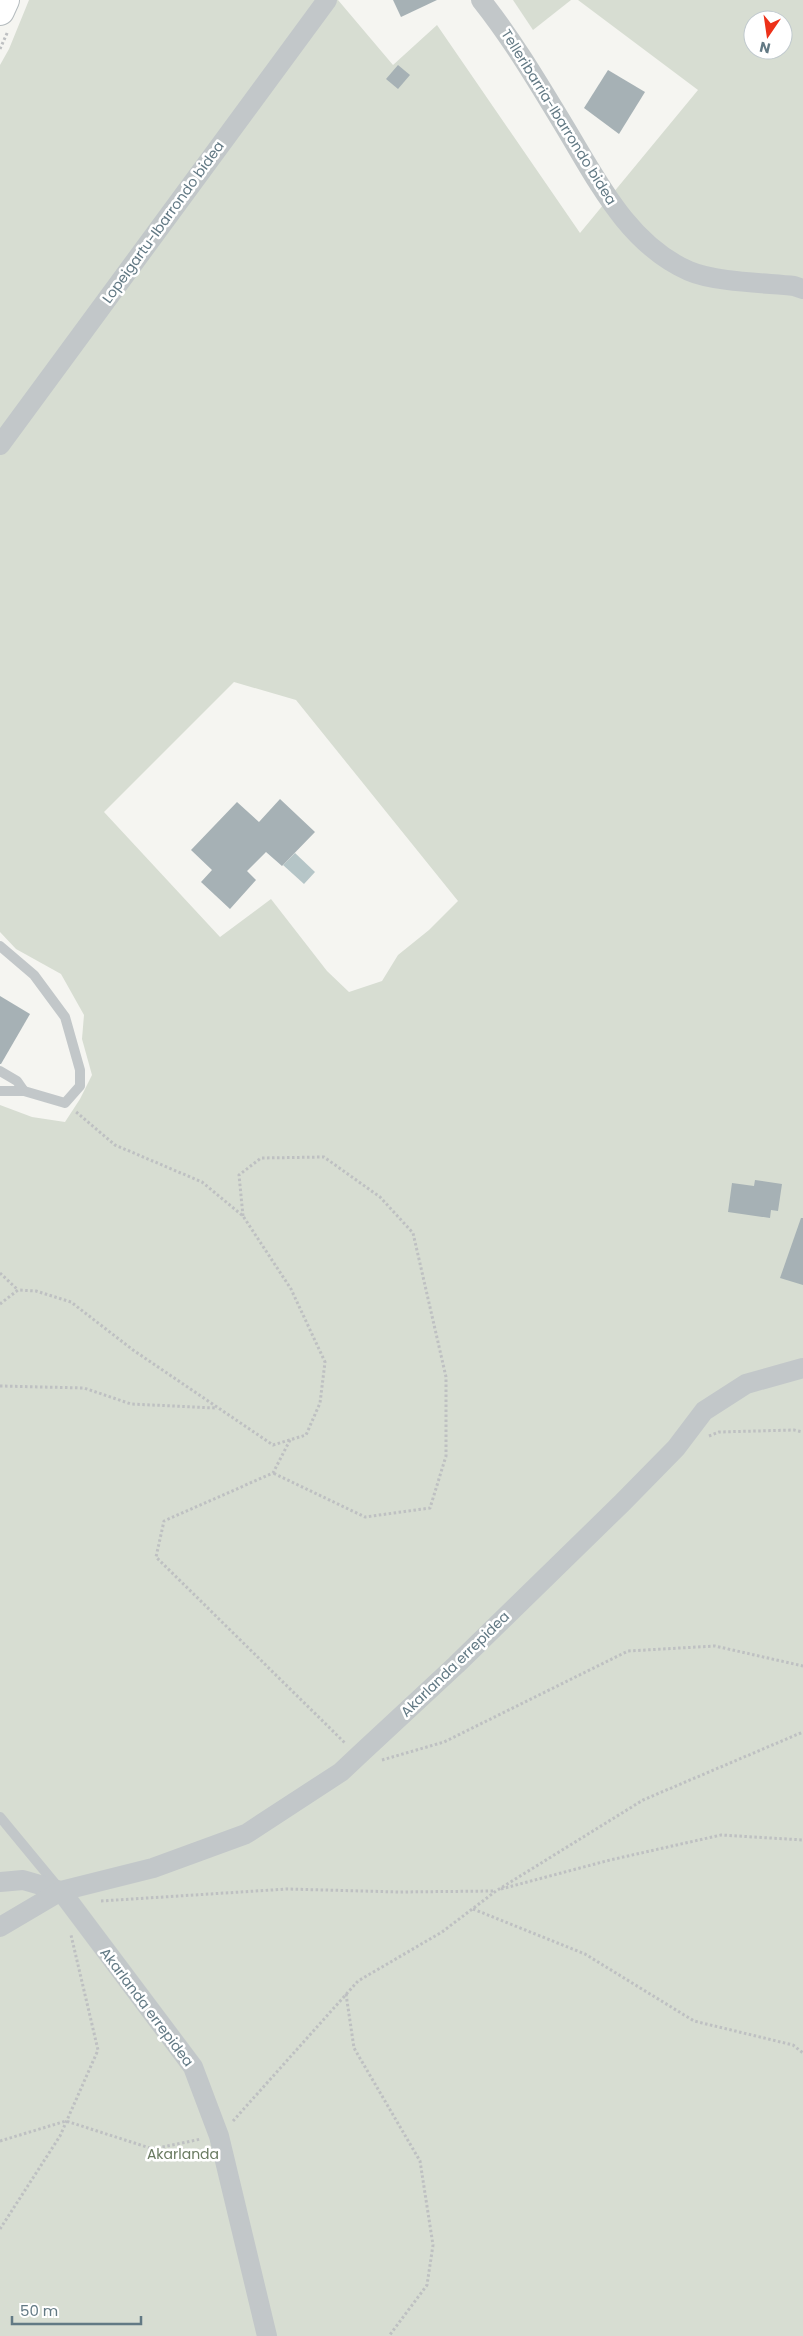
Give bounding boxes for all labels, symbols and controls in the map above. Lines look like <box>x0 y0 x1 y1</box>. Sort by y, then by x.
north arrow <box>743 10 793 60</box>
street label: Telleribarria-Ibarrondo bidea <box>496 25 622 209</box>
text: N <box>758 37 772 59</box>
street label: Lopeigartu-Ibarrondo bidea <box>97 137 229 307</box>
street label: Akarlanda errepidea <box>396 1607 514 1721</box>
street label: Akarlanda errepidea <box>96 1943 198 2071</box>
park label: Akarlanda <box>147 2144 219 2164</box>
scale bar <box>12 2294 141 2326</box>
text: 50 m <box>20 2300 58 2321</box>

